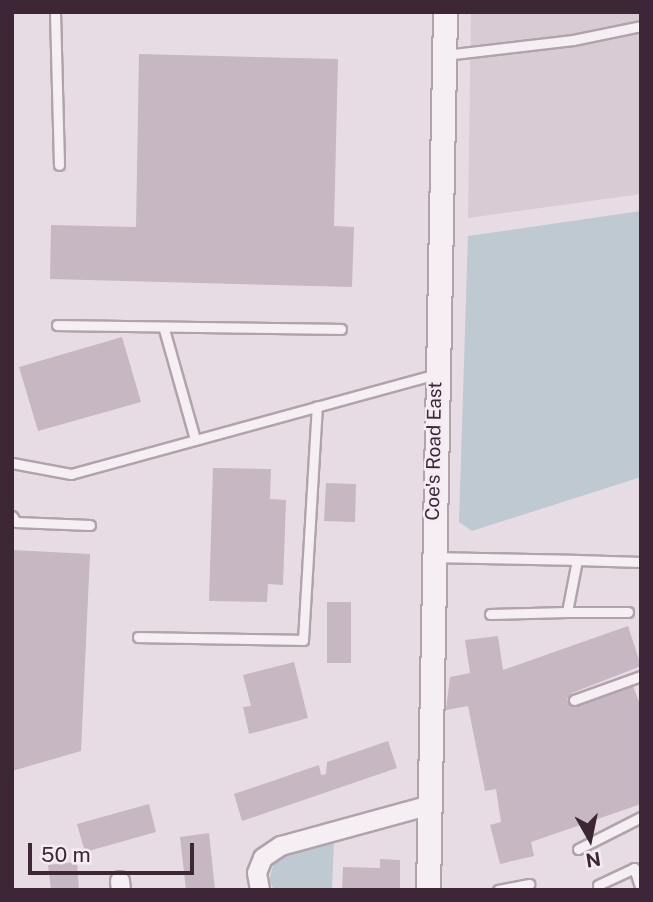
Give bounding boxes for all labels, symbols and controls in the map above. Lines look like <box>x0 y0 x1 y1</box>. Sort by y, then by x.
street label: Coe's Road East <box>421 381 447 521</box>
north arrow <box>555 804 625 874</box>
scale bar <box>32 828 198 872</box>
text: 50 m <box>41 842 91 867</box>
text: N <box>584 848 602 872</box>

